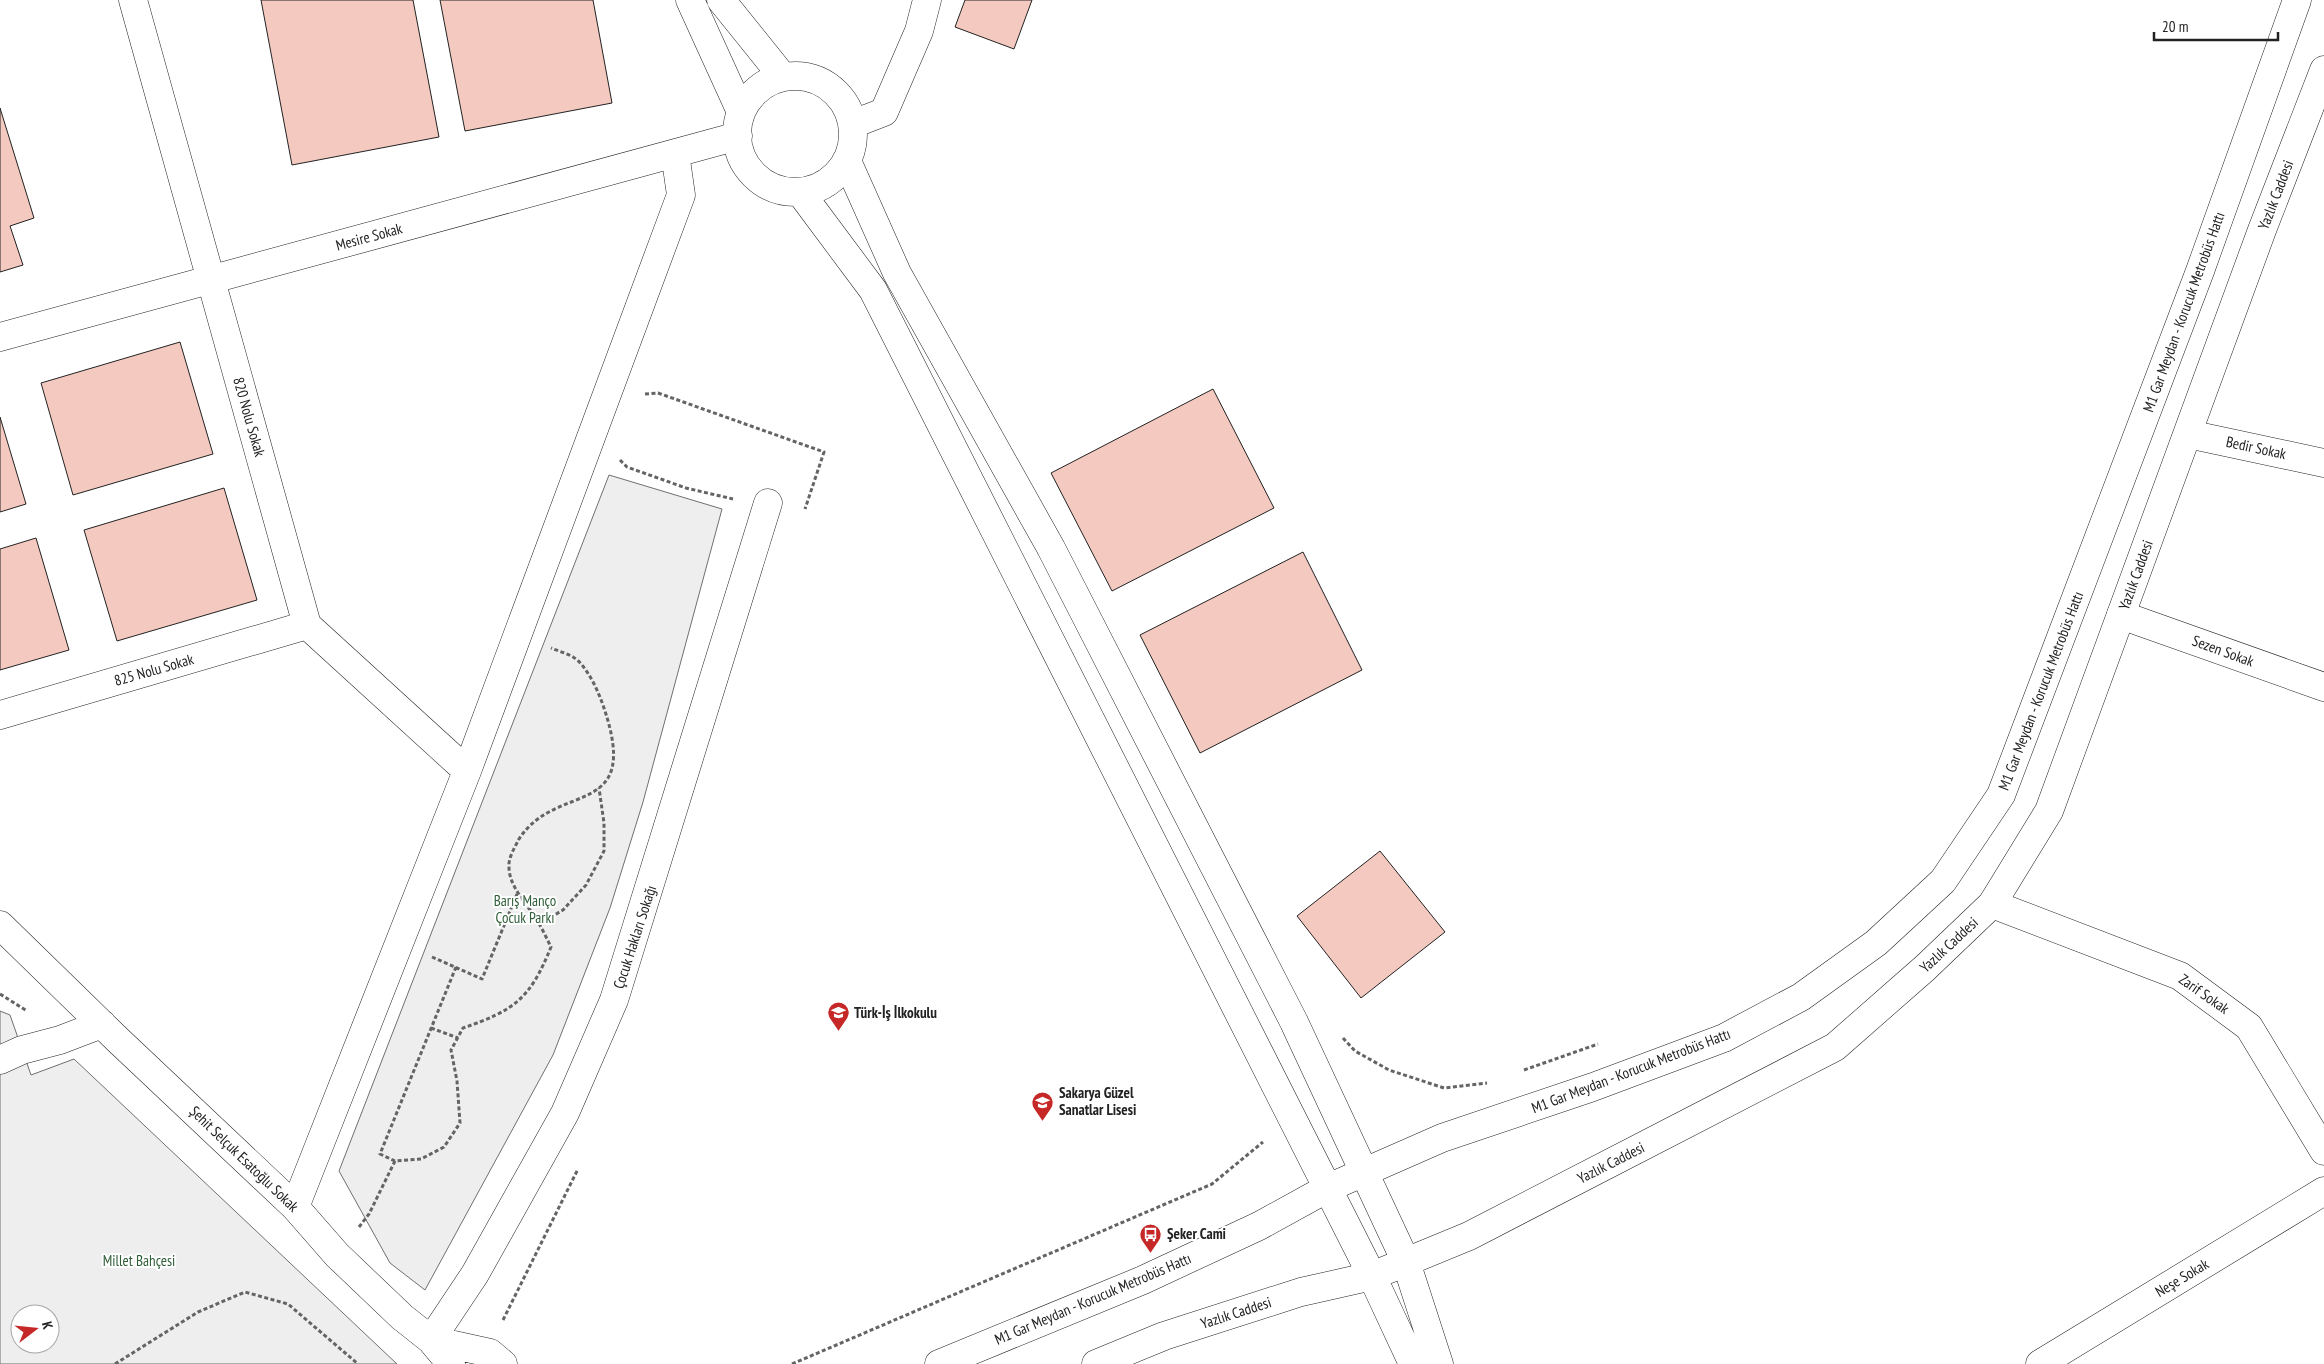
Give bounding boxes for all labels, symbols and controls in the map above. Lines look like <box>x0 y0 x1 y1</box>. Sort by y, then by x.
scale bar <box>2154 10 2278 42</box>
text: 20 m <box>2162 17 2188 36</box>
street label: Yazlık Caddesi <box>2254 157 2297 232</box>
street label: M1 Gar Meydan - Korucuk Metrobüs Hattı <box>2138 209 2229 415</box>
street label: Mesire Sokak <box>334 218 404 255</box>
street label: 820 Nolu Sokak <box>229 375 270 459</box>
street label: Bedir Sokak <box>2224 432 2288 463</box>
street label: Yazlık Caddesi <box>2114 537 2157 612</box>
street label: M1 Gar Meydan - Korucuk Metrobüs Hattı <box>1994 589 2087 793</box>
street label: Sezen Sokak <box>2190 631 2257 670</box>
street label: 825 Nolu Sokak <box>112 649 196 690</box>
street label: Çocuk Hakları Sokağı <box>609 883 660 991</box>
park label: Barış Manço Çocuk Parkı <box>494 891 556 927</box>
street label: Yazlık Caddesi <box>1916 913 1982 976</box>
street label: Zarif Sokak <box>2175 969 2233 1018</box>
school or university icon: Türk-İş İlkokulu <box>826 1001 850 1032</box>
place label: Türk-İş İlkokulu <box>854 1003 937 1022</box>
street label: M1 Gar Meydan - Korucuk Metrobüs Hattı <box>1529 1024 1733 1117</box>
place label: Sakarya Güzel Sanatlar Lisesi <box>1059 1083 1136 1119</box>
school or university icon: Sakarya Güzel Sanatlar Lisesi <box>1031 1090 1055 1121</box>
street label: Şehit Selçuk Esatoğlu Sokak <box>186 1102 303 1216</box>
street label: Yazlık Caddesi <box>1574 1138 1648 1188</box>
bus stop icon: Şeker Cami <box>1139 1222 1163 1253</box>
place label: Şeker Cami <box>1167 1224 1226 1243</box>
street label: M1 Gar Meydan - Korucuk Metrobüs Hattı <box>992 1248 1194 1349</box>
park label: Millet Bahçesi <box>103 1251 175 1270</box>
street label: Neşe Sokak <box>2151 1254 2212 1301</box>
street label: Yazlık Caddesi <box>1198 1292 1273 1333</box>
north arrow <box>10 1304 60 1354</box>
text: K <box>38 1319 57 1332</box>

